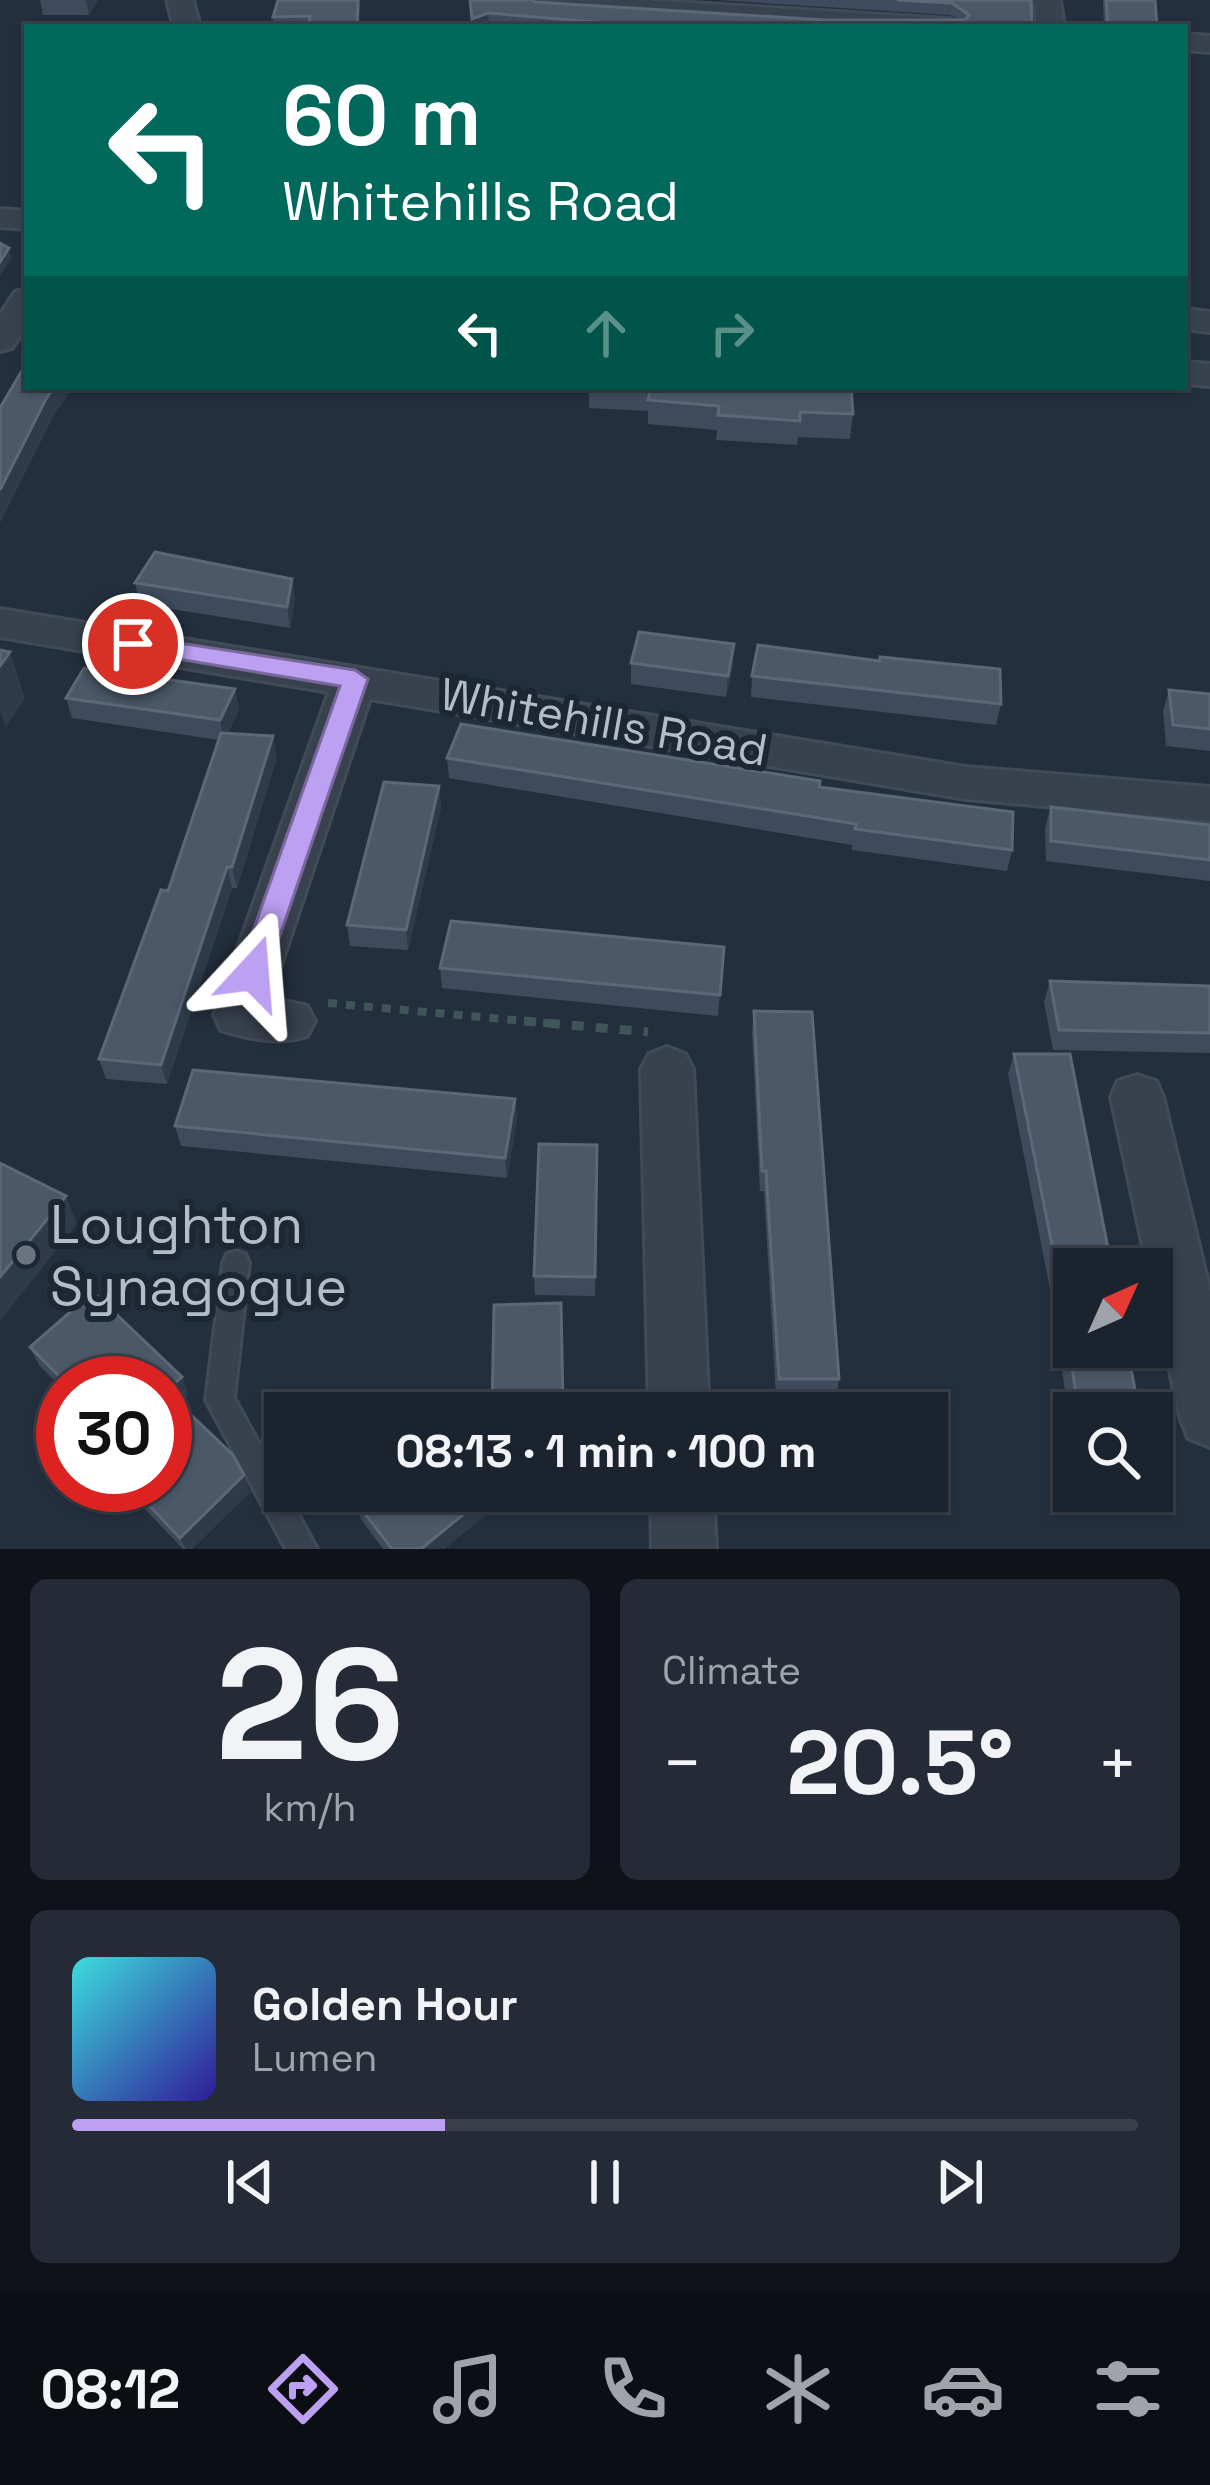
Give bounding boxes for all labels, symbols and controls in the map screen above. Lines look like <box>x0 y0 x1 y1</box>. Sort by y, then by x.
text: 60 m <box>282 62 481 170</box>
icon: left <box>84 72 240 228</box>
text: Whitehills Road <box>282 167 679 236</box>
icon: left <box>447 300 513 366</box>
icon: ahead <box>573 300 639 366</box>
icon: right <box>699 300 765 366</box>
pin <box>82 593 184 695</box>
icon: arrive <box>100 611 166 677</box>
street label: Whitehills Road <box>436 665 772 779</box>
position arrow <box>190 910 316 1036</box>
place label: Loughton Synagogue <box>50 1190 347 1321</box>
marker: Loughton Synagogue <box>13 1242 39 1268</box>
north arrow <box>1053 1248 1173 1368</box>
map controls <box>1053 1248 1173 1512</box>
speed limit sign: 30 <box>36 1356 192 1512</box>
button: search <box>1053 1392 1173 1512</box>
text: 08:13 · 1 min · 100 m <box>395 1423 817 1480</box>
text: 26 <box>215 1605 405 1805</box>
text: Climate <box>662 1646 801 1695</box>
text: 20.5° <box>787 1705 1013 1820</box>
text: − <box>662 1721 703 1805</box>
text: + <box>1097 1721 1138 1805</box>
text: km/h <box>264 1783 356 1832</box>
text: Golden Hour <box>252 1976 518 2033</box>
text: Lumen <box>252 2033 378 2082</box>
icon: previous <box>217 2149 283 2215</box>
icon: pause <box>572 2149 638 2215</box>
icon: next <box>927 2149 993 2215</box>
icon: directions <box>261 2347 345 2431</box>
icon: music <box>426 2347 510 2431</box>
icon: phone <box>591 2347 675 2431</box>
icon: climate <box>756 2347 840 2431</box>
icon: car <box>921 2347 1005 2431</box>
icon: filters <box>1086 2347 1170 2431</box>
text: 08:12 <box>40 2355 180 2424</box>

